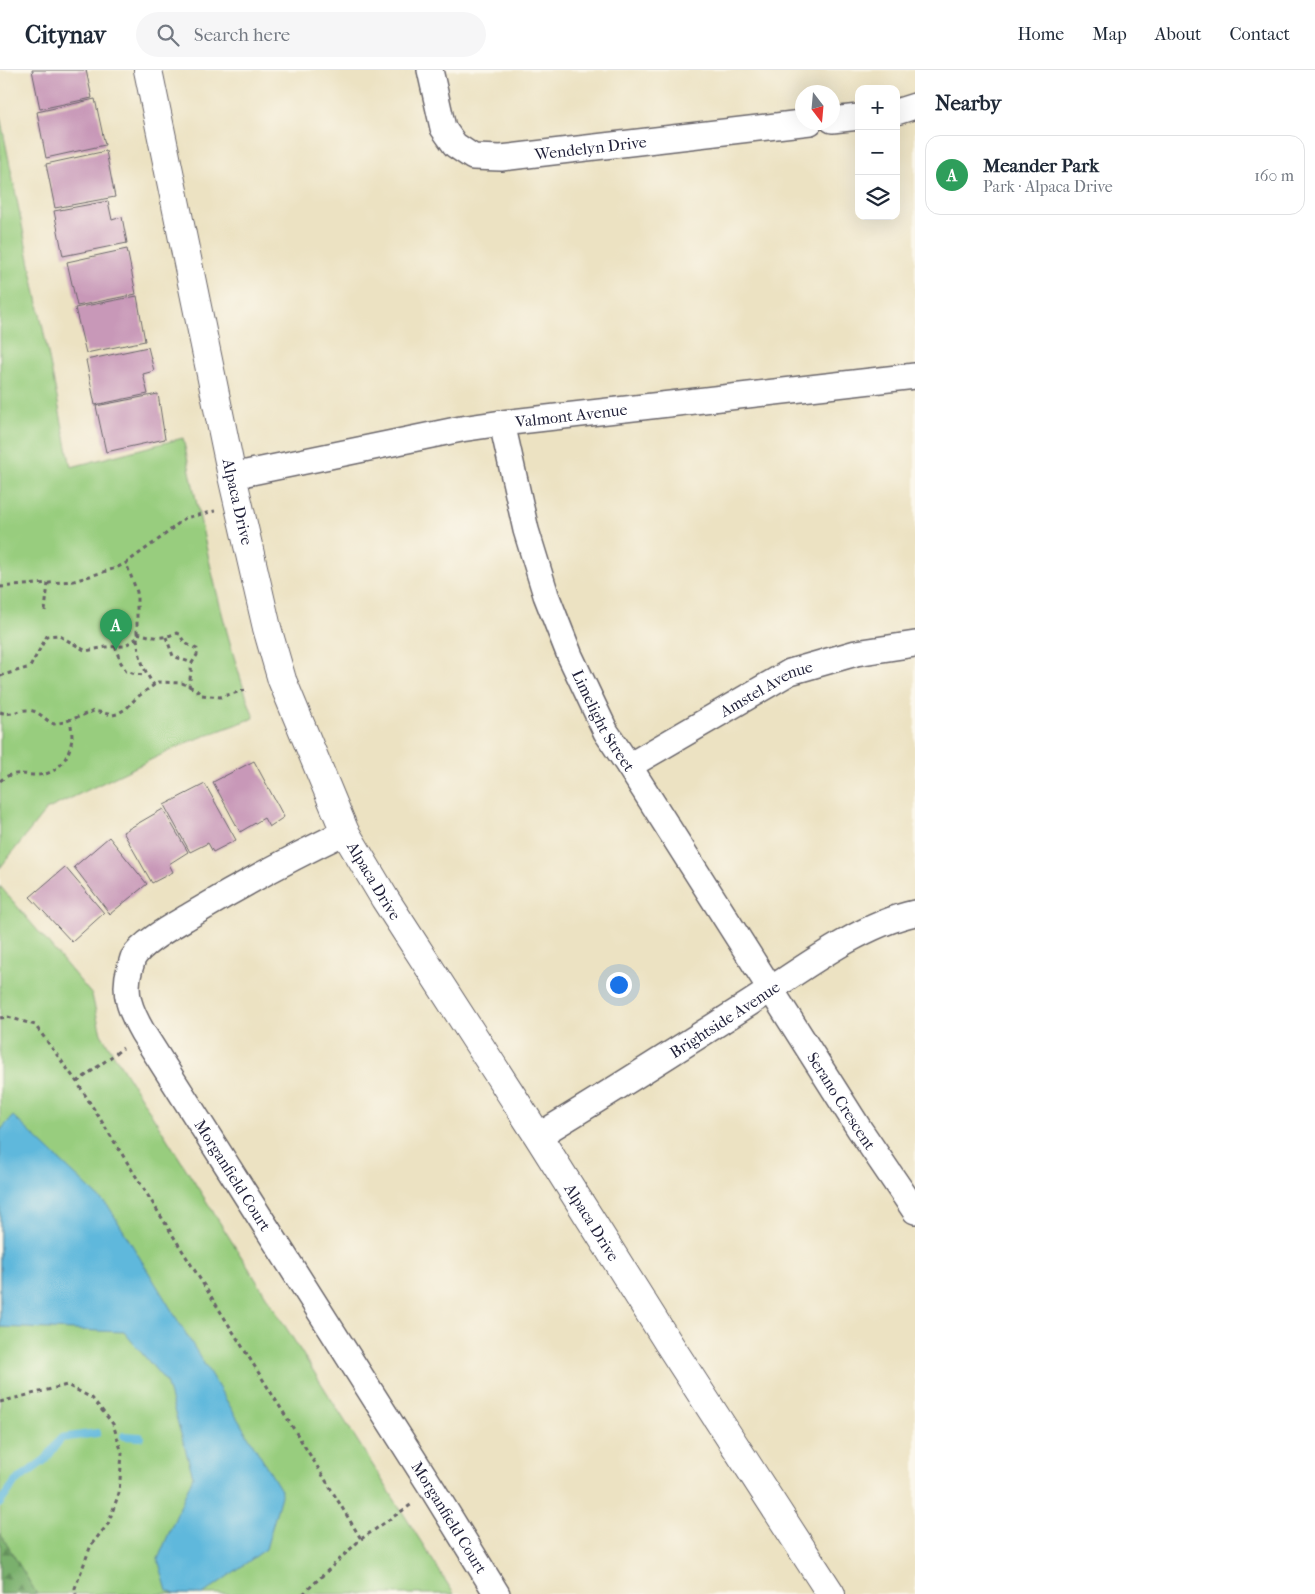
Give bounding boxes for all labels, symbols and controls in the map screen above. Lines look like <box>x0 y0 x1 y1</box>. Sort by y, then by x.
search box <box>136 12 486 57</box>
text: Citynav <box>25 21 106 49</box>
icon: search <box>154 21 182 49</box>
text: Search here <box>194 24 290 46</box>
text: Home <box>1017 24 1064 45</box>
text: Map <box>1092 24 1127 45</box>
text: About <box>1155 24 1201 45</box>
text: Contact <box>1229 24 1290 45</box>
north arrow <box>795 85 840 130</box>
map controls <box>855 85 900 220</box>
button: + <box>855 85 900 130</box>
text: Nearby <box>935 91 1001 115</box>
button: − <box>855 130 900 175</box>
street label: Wendelyn Drive <box>532 132 648 164</box>
text: Meander Park <box>983 155 1099 177</box>
text: A <box>947 166 957 185</box>
text: 160 m <box>1254 166 1294 185</box>
button: layers <box>855 175 900 220</box>
text: Park · Alpaca Drive <box>983 177 1113 196</box>
street label: Valmont Avenue <box>513 400 628 432</box>
street label: Alpaca Drive <box>218 456 257 547</box>
pin: A <box>100 609 132 650</box>
street label: Amstel Avenue <box>716 657 815 721</box>
street label: Limelight Street <box>568 667 639 775</box>
street label: Alpaca Drive <box>342 838 405 924</box>
your location <box>606 972 632 998</box>
street label: Brightside Avenue <box>666 977 783 1062</box>
street label: Serano Crescent <box>803 1049 880 1154</box>
street label: Morganfield Court <box>190 1116 275 1235</box>
street label: Alpaca Drive <box>560 1179 623 1265</box>
street label: Morganfield Court <box>407 1458 491 1577</box>

